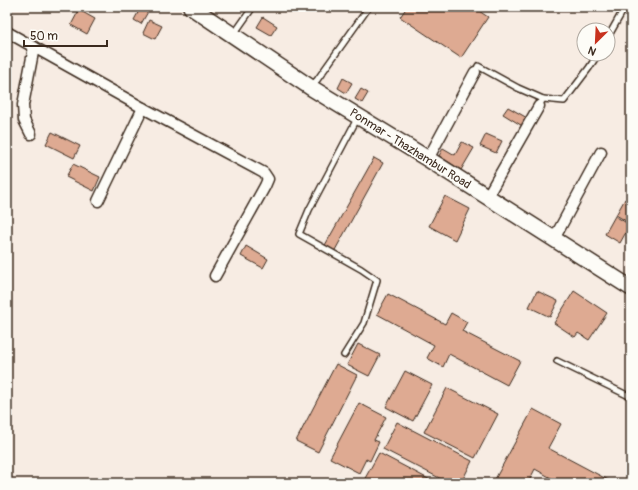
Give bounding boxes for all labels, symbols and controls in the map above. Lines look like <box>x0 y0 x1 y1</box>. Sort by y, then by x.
scale bar <box>24 22 107 48</box>
north arrow <box>576 22 616 62</box>
text: 50 m <box>30 29 58 44</box>
text: N <box>586 43 598 58</box>
street label: Ponmar - Thazhambur Road <box>347 105 474 193</box>

